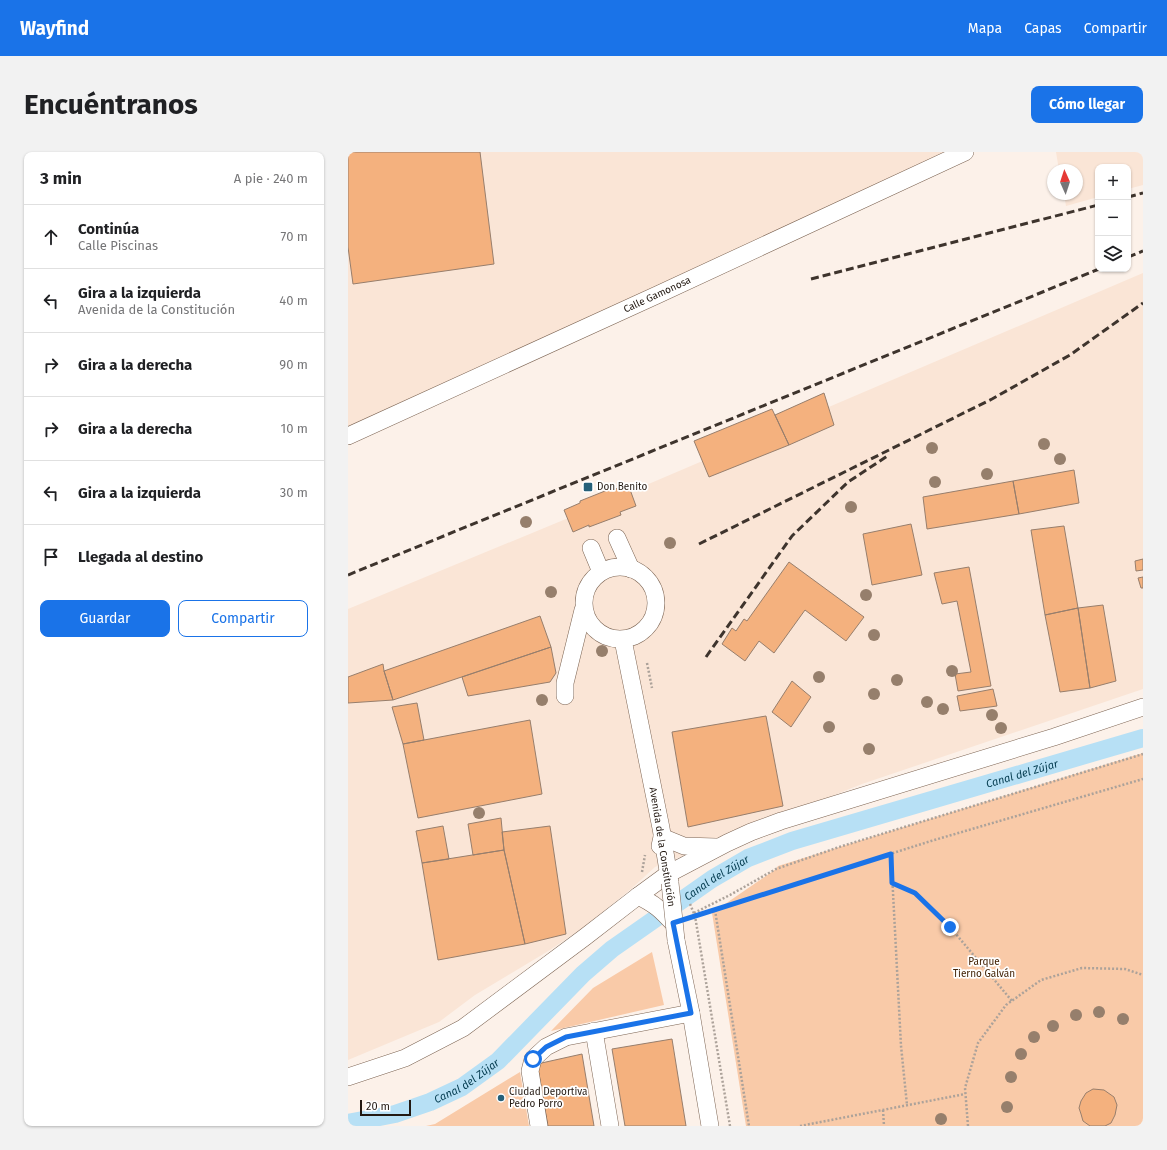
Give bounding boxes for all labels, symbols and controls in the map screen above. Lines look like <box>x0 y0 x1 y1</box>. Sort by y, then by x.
text: Wayfind <box>20 17 89 40</box>
text: Mapa <box>968 20 1002 37</box>
text: Capas <box>1024 20 1062 37</box>
text: Compartir <box>1084 20 1147 37</box>
button: Cómo llegar <box>1031 86 1143 123</box>
text: Encuéntranos <box>24 88 198 121</box>
north arrow <box>1047 164 1083 200</box>
map controls <box>1095 164 1131 272</box>
button: + <box>1095 164 1131 200</box>
text: 3 min <box>40 168 82 189</box>
text: A pie · 240 m <box>234 171 308 186</box>
button: − <box>1095 200 1131 236</box>
text: Continúa <box>78 220 139 238</box>
icon: ahead <box>40 226 62 248</box>
text: 70 m <box>281 229 308 244</box>
button: layers <box>1095 236 1131 272</box>
text: Calle Piscinas <box>78 238 158 253</box>
street label: Calle Gamonosa <box>622 274 693 315</box>
text: Gira a la izquierda <box>78 284 201 302</box>
icon: left <box>40 290 62 312</box>
text: 40 m <box>279 293 308 308</box>
text: Avenida de la Constitución <box>78 302 235 317</box>
icon: right <box>40 354 62 376</box>
text: Gira a la derecha <box>78 356 192 374</box>
text: 90 m <box>279 357 308 372</box>
icon: right <box>40 418 62 440</box>
text: Gira a la derecha <box>78 420 192 438</box>
text: 10 m <box>281 421 308 436</box>
marker: Don Benito <box>582 481 594 493</box>
place label: Don Benito <box>597 481 647 493</box>
icon: left <box>40 482 62 504</box>
text: Gira a la izquierda <box>78 484 201 502</box>
text: 30 m <box>280 485 308 500</box>
icon: arrive <box>40 546 62 568</box>
text: Llegada al destino <box>78 548 203 566</box>
button: Guardar <box>40 600 170 637</box>
button: Compartir <box>178 600 308 637</box>
water label: Canal del Zújar <box>984 757 1060 790</box>
street label: Avenida de la Constitución <box>647 786 677 908</box>
water label: Canal del Zújar <box>681 852 752 903</box>
route end <box>941 918 959 936</box>
park label: Parque Tierno Galván <box>953 956 1015 980</box>
route start <box>524 1050 542 1068</box>
water label: Canal del Zújar <box>432 1056 502 1106</box>
place label: Ciudad Deportiva Pedro Porro <box>509 1086 587 1110</box>
marker: Ciudad Deportiva Pedro Porro <box>496 1093 506 1103</box>
scale bar <box>360 1098 411 1117</box>
text: 20 m <box>366 1100 390 1113</box>

